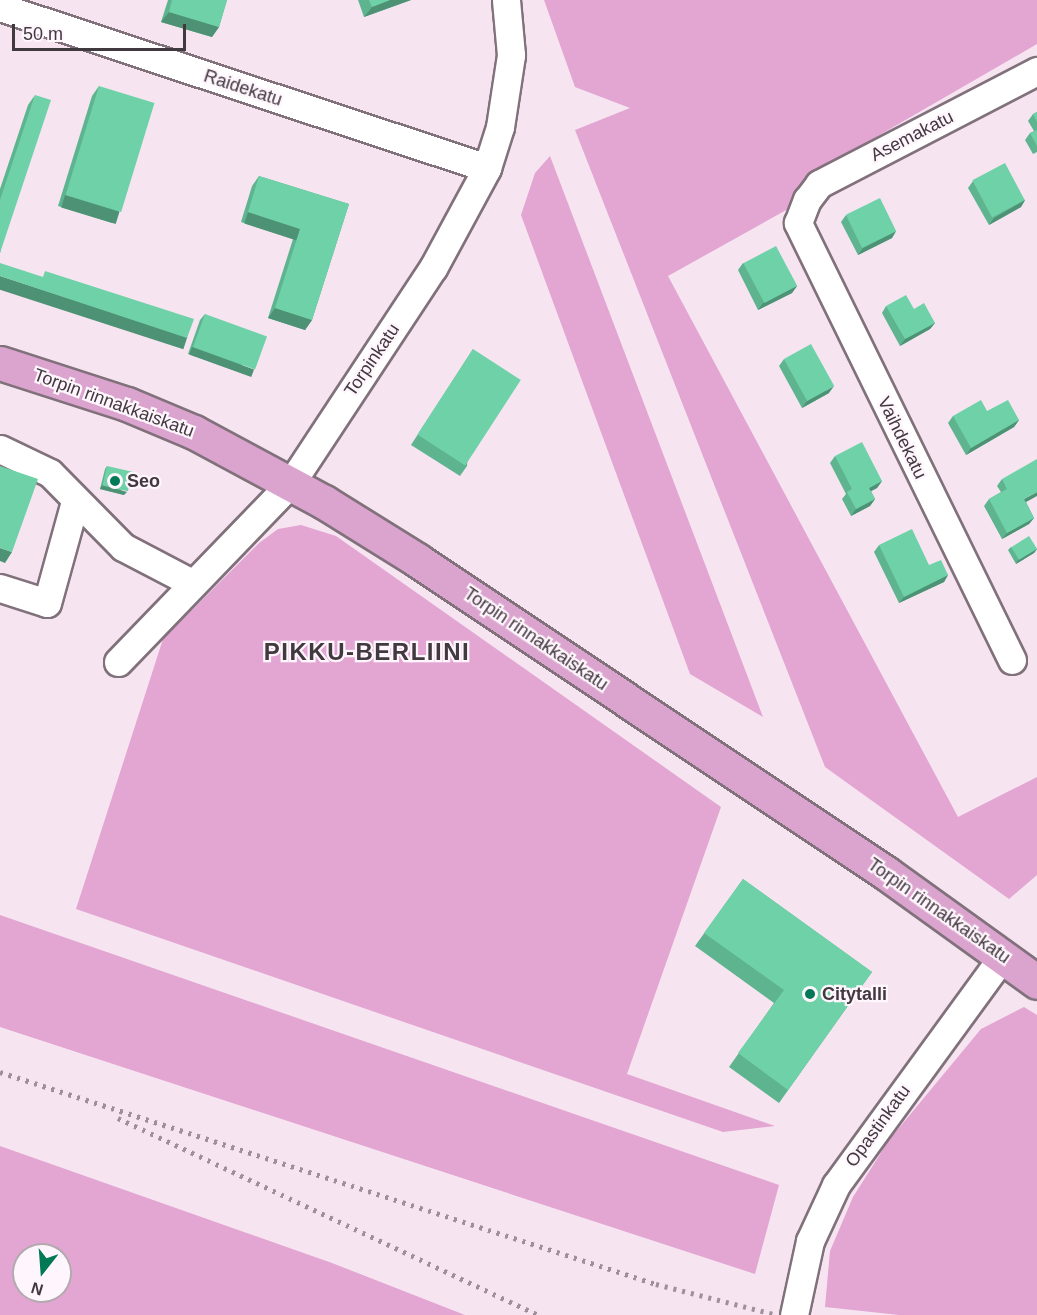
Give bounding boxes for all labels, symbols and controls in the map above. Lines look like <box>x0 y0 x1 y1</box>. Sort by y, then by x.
scale bar <box>15 12 189 50</box>
text: 50 m <box>23 24 63 44</box>
street label: Raidekatu <box>201 65 285 111</box>
street label: Asemakatu <box>867 106 957 166</box>
street label: Torpinkatu <box>340 320 404 400</box>
street label: Torpin rinnakkaiskatu <box>31 364 197 442</box>
street label: Vaihdekatu <box>873 393 931 483</box>
place label: Seo <box>127 470 160 492</box>
marker: Seo <box>108 474 122 488</box>
street label: Torpin rinnakkaiskatu <box>460 583 612 695</box>
district label: PIKKU-BERLIINI <box>264 638 470 666</box>
street label: Torpin rinnakkaiskatu <box>864 854 1014 968</box>
place label: Citytalli <box>822 983 887 1005</box>
marker: Citytalli <box>803 987 817 1001</box>
street label: Opastinkatu <box>841 1081 915 1171</box>
north arrow <box>12 1243 72 1303</box>
text: N <box>29 1279 45 1299</box>

